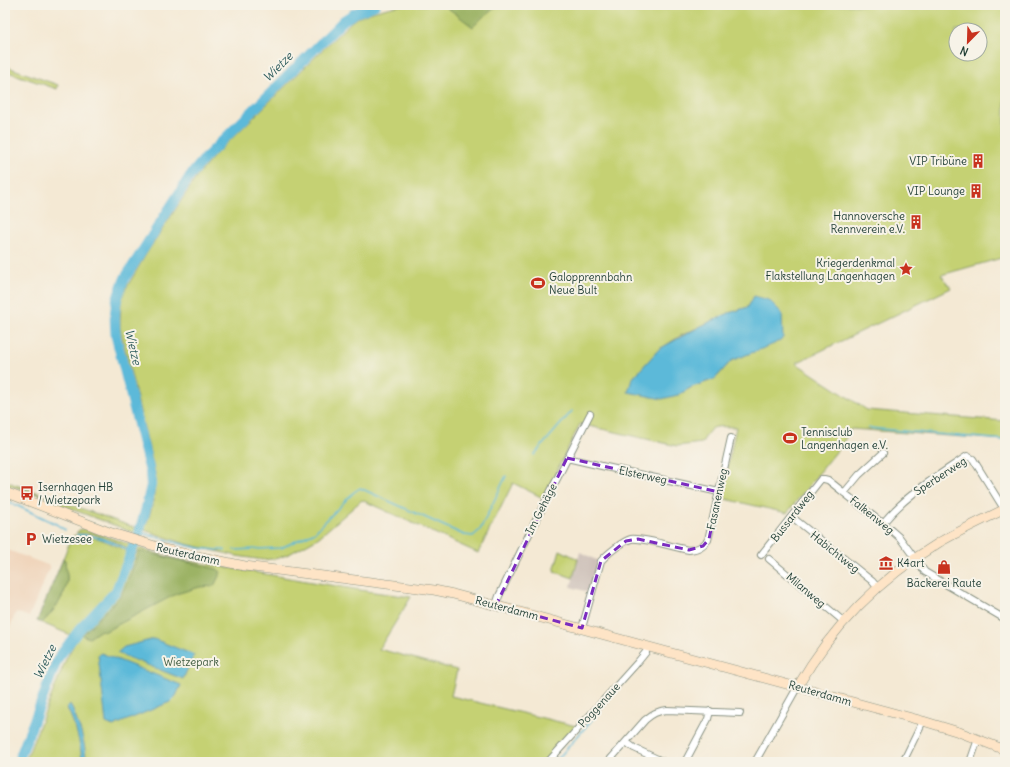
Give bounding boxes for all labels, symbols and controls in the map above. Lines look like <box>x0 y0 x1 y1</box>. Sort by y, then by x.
north arrow <box>948 22 988 62</box>
text: N <box>958 43 970 59</box>
water label: Wietze <box>260 48 297 85</box>
building icon: VIP Tribüne <box>970 153 986 169</box>
place label: VIP Tribüne <box>909 154 967 168</box>
building icon: VIP Lounge <box>968 183 984 199</box>
place label: VIP Lounge <box>907 184 965 198</box>
place label: Hannoversche Rennverein e.V. <box>831 209 905 236</box>
building icon: Hannoversche Rennverein e.V. <box>908 214 924 230</box>
place label: Kriegerdenkmal Flakstellung Langenhagen <box>765 256 895 283</box>
place icon: Kriegerdenkmal Flakstellung Langenhagen <box>898 261 914 277</box>
place label: Galopprennbahn Neue Bult <box>549 270 632 297</box>
sports icon: Galopprennbahn Neue Bult <box>530 275 546 291</box>
water label: Wietze <box>122 328 145 368</box>
place label: Tennisclub Langenhagen e.V. <box>801 425 888 452</box>
sports icon: Tennisclub Langenhagen e.V. <box>782 430 798 446</box>
street label: Sperberweg <box>911 454 969 498</box>
street label: Elsterweg <box>618 463 668 487</box>
street label: Fasanenweg <box>704 467 730 531</box>
place label: Isernhagen HB / Wietzepark <box>38 480 113 507</box>
street label: Im Gehäge <box>522 481 560 537</box>
bus stop icon: Isernhagen HB / Wietzepark <box>19 485 35 501</box>
street label: Bussardweg <box>768 487 816 545</box>
street label: Falkenweg <box>847 493 897 537</box>
street label: Habichtweg <box>808 528 862 576</box>
parking icon: Wietzesee <box>23 531 39 547</box>
place label: Wietzesee <box>42 532 92 546</box>
street label: Reuterdamm <box>155 540 222 568</box>
museum icon: K4art <box>878 555 894 571</box>
place label: K4art <box>897 556 925 570</box>
shop icon: Bäckerei Raute <box>936 559 952 575</box>
street label: Milanweg <box>783 570 829 610</box>
place label: Bäckerei Raute <box>907 576 981 590</box>
street label: Reuterdamm <box>474 593 541 623</box>
water label: Wietze <box>30 641 60 681</box>
park label: Wietzepark <box>163 655 219 669</box>
street label: Reuterdamm <box>787 677 854 709</box>
street label: Poggenaue <box>575 680 623 730</box>

